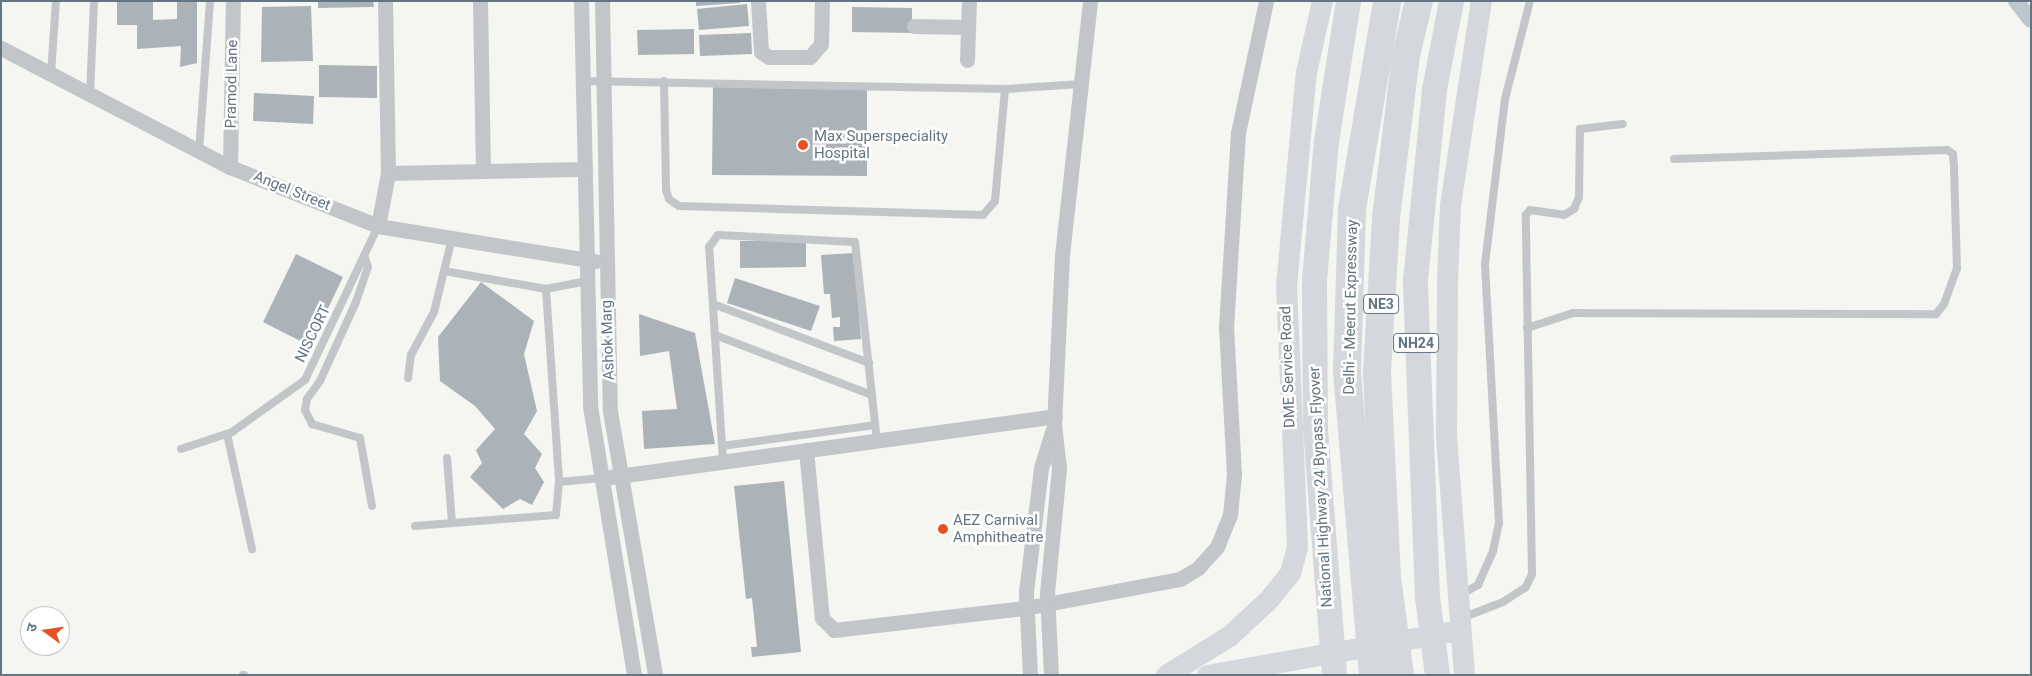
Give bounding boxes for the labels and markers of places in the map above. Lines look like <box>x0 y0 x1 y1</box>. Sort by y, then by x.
place label: Max Superspeciality Hospital <box>814 127 948 162</box>
marker: Max Superspeciality Hospital <box>796 138 810 152</box>
place label: AEZ Carnival Amphitheatre <box>953 511 1043 546</box>
marker: AEZ Carnival Amphitheatre <box>937 523 949 535</box>

